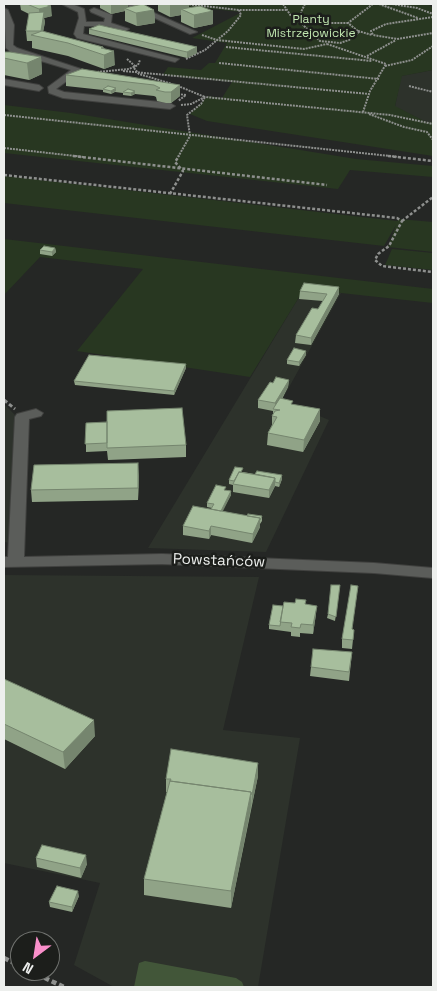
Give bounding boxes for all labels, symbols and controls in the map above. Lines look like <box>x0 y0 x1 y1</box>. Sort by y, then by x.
park label: Planty Mistrzejowickie <box>266 13 356 41</box>
street label: Powstańców <box>173 550 265 572</box>
north arrow <box>10 931 60 981</box>
text: N <box>19 958 36 978</box>

